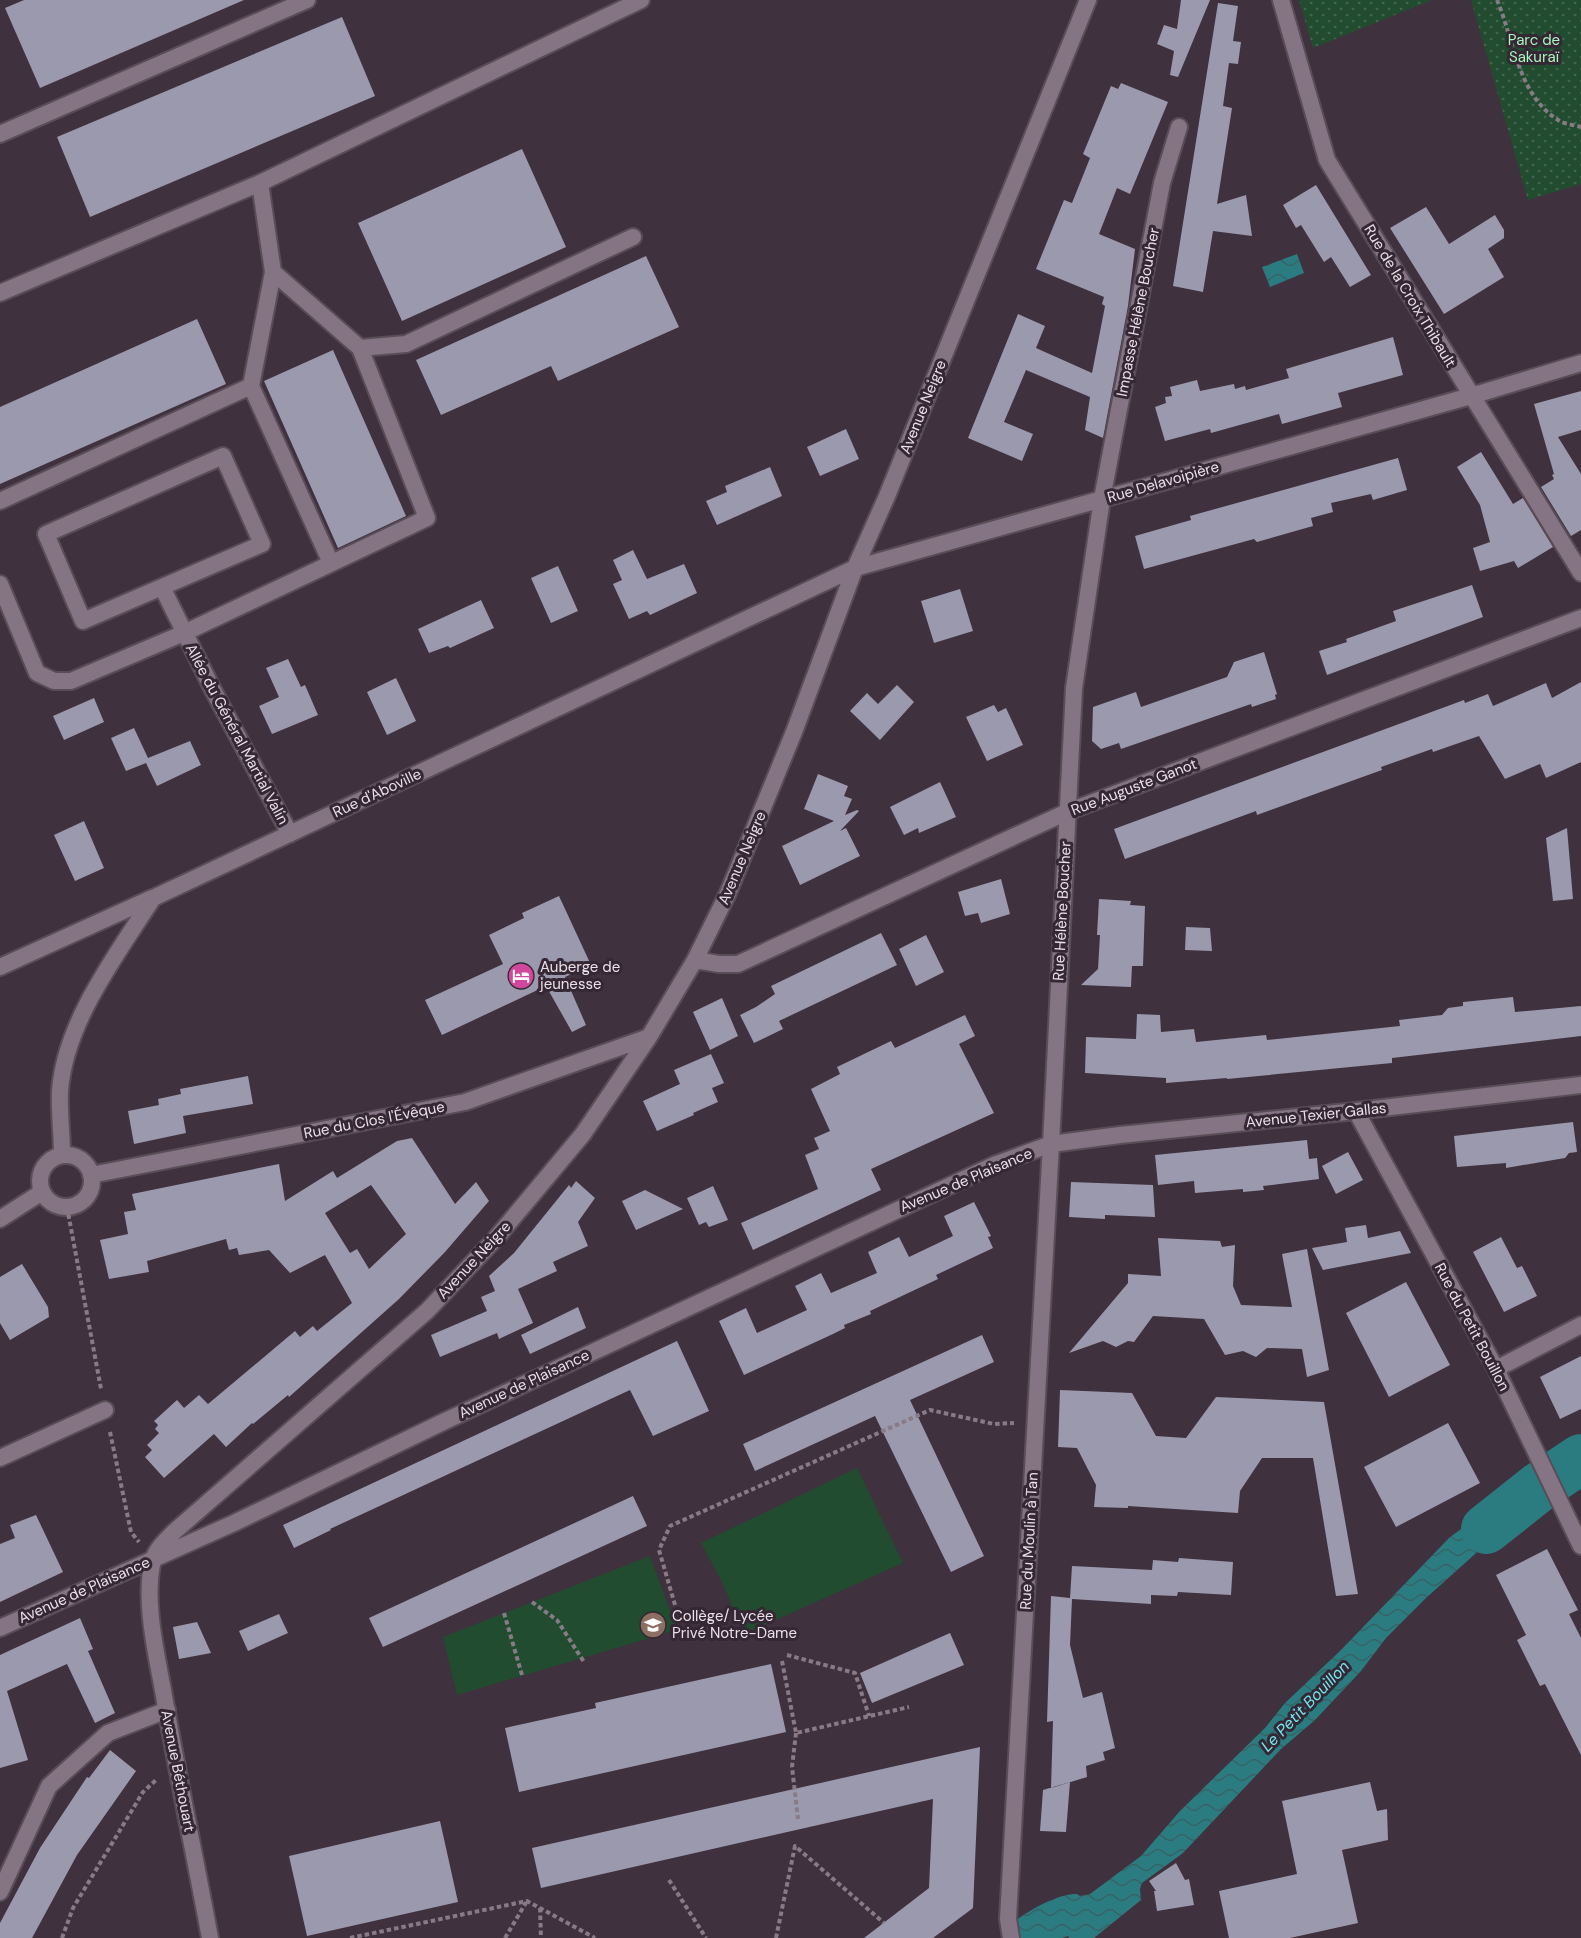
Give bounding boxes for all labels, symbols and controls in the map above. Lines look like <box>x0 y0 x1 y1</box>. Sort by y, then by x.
park label: Parc de Sakuraï <box>1508 30 1560 67</box>
street label: Rue de la Croix Thibault <box>1359 221 1461 371</box>
street label: Impasse Hélène Boucher <box>1112 225 1164 398</box>
street label: Avenue Neigre <box>895 357 951 457</box>
street label: Rue Delavoipière <box>1105 456 1221 508</box>
street label: Allée du Général Martial Valin <box>181 640 293 828</box>
street label: Rue Auguste Ganot <box>1068 754 1200 820</box>
street label: Rue d'Aboville <box>330 764 424 822</box>
street label: Avenue Neigre <box>713 808 771 908</box>
street label: Rue Hélène Boucher <box>1048 840 1076 981</box>
place label: Auberge de jeunesse <box>539 957 620 994</box>
hotel icon: Auberge de jeunesse <box>506 961 536 991</box>
street label: Rue du Clos l'Évêque <box>302 1097 446 1143</box>
street label: Avenue Texier Gallas <box>1245 1098 1387 1132</box>
street label: Avenue de Plaisance <box>897 1143 1035 1217</box>
street label: Avenue Neigre <box>433 1217 515 1303</box>
street label: Rue du Petit Bouillon <box>1430 1260 1514 1394</box>
street label: Avenue de Plaisance <box>455 1345 593 1423</box>
street label: Rue du Moulin à Tan <box>1015 1472 1043 1610</box>
street label: Avenue de Plaisance <box>15 1552 153 1628</box>
place label: Collège/ Lycée Privé Notre-Dame <box>672 1606 797 1643</box>
school or university icon: Collège/ Lycée Privé Notre-Dame <box>638 1610 668 1640</box>
water label: Le Petit Bouillon <box>1256 1656 1354 1756</box>
street label: Avenue Béthouart <box>156 1708 200 1834</box>

